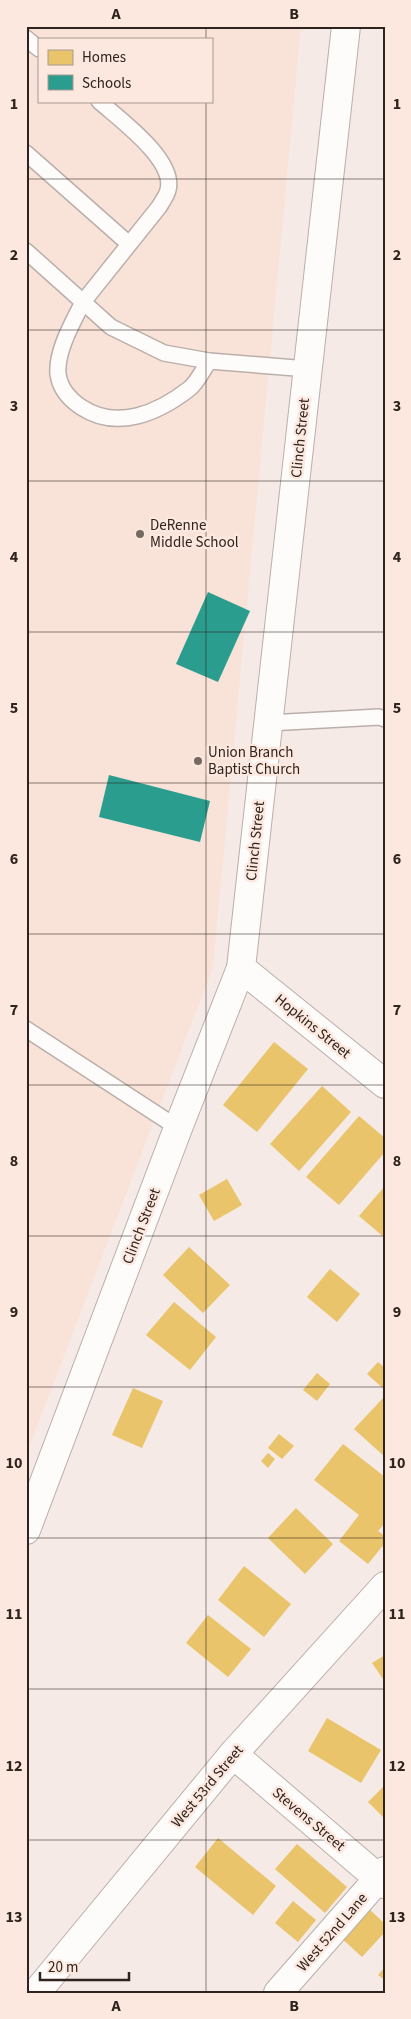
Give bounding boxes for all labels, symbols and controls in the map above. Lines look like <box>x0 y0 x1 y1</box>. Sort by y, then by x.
text: A <box>110 3 121 25</box>
text: B <box>289 3 299 25</box>
legend <box>38 38 212 102</box>
text: Homes <box>82 47 126 68</box>
text: Schools <box>82 73 131 94</box>
text: 1 <box>10 93 18 115</box>
text: 1 <box>393 93 401 115</box>
text: 2 <box>10 244 18 266</box>
text: 2 <box>393 244 401 266</box>
text: 3 <box>10 395 18 417</box>
text: 3 <box>393 395 401 417</box>
street label: Clinch Street <box>286 397 315 479</box>
place label: DeRenne Middle School <box>150 515 239 553</box>
marker: DeRenne Middle School <box>134 528 146 540</box>
text: 4 <box>10 546 19 568</box>
text: 4 <box>393 546 402 568</box>
text: 5 <box>10 697 18 719</box>
text: 5 <box>393 697 401 719</box>
place label: Union Branch Baptist Church <box>208 742 300 780</box>
marker: Union Branch Baptist Church <box>192 755 204 767</box>
street label: Clinch Street <box>241 800 270 882</box>
text: 6 <box>10 848 18 870</box>
text: 6 <box>393 848 401 870</box>
street label: Hopkins Street <box>270 989 355 1064</box>
text: 7 <box>10 999 18 1021</box>
text: 7 <box>393 999 401 1021</box>
text: 8 <box>10 1150 18 1172</box>
text: 8 <box>393 1150 401 1172</box>
street label: Clinch Street <box>117 1185 166 1267</box>
text: 9 <box>10 1301 18 1323</box>
text: 9 <box>393 1301 401 1323</box>
text: 10 <box>6 1452 22 1474</box>
text: 10 <box>389 1452 405 1474</box>
text: 11 <box>6 1603 22 1625</box>
text: 11 <box>389 1603 405 1625</box>
street label: West 53rd Street <box>167 1740 248 1832</box>
text: 12 <box>6 1755 22 1777</box>
text: 12 <box>389 1755 405 1777</box>
street label: Stevens Street <box>268 1783 350 1856</box>
street label: West 52nd Lane <box>292 1888 373 1976</box>
text: 13 <box>6 1906 22 1928</box>
text: 13 <box>389 1906 405 1928</box>
scale bar <box>40 1949 129 1981</box>
text: 20 m <box>48 1957 78 1978</box>
text: A <box>110 1995 121 2017</box>
text: B <box>289 1995 299 2017</box>

